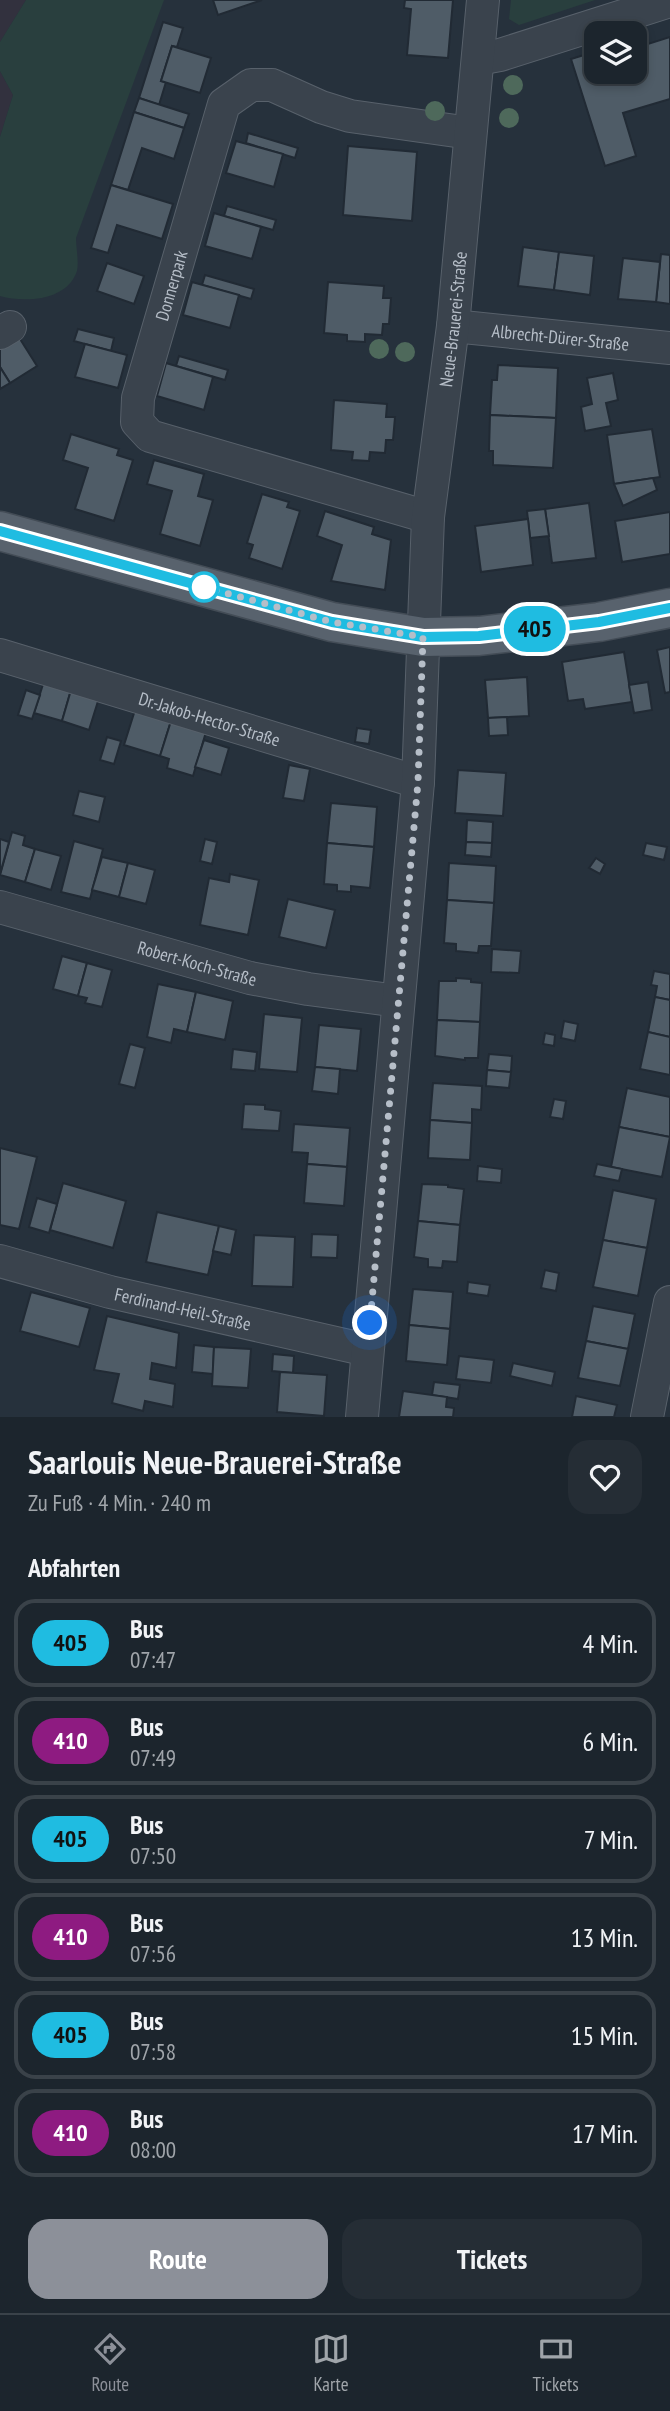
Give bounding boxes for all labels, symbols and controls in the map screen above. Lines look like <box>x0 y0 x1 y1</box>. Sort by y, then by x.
map controls <box>584 21 647 84</box>
button: layers <box>584 21 647 84</box>
street label: Donnerpark <box>150 247 192 323</box>
street label: Neue-Brauerei-Straße <box>434 251 471 388</box>
street label: Albrecht-Dürer-Straße <box>491 319 630 355</box>
unlabelled marker <box>189 572 219 602</box>
line badge: 405 <box>495 606 575 652</box>
text: 405 <box>518 613 552 644</box>
street label: Dr.-Jakob-Hector-Straße <box>136 686 283 751</box>
street label: Robert-Koch-Straße <box>135 935 259 991</box>
street label: Ferdinand-Heil-Straße <box>113 1282 253 1335</box>
your location <box>352 1305 387 1340</box>
text: Saarlouis Neue-Brauerei-Straße <box>28 1440 402 1483</box>
button: heart <box>568 1440 642 1514</box>
text: Zu Fuß · 4 Min. · 240 m <box>28 1488 211 1517</box>
text: Abfahrten <box>28 1551 120 1584</box>
text: Bus <box>130 1612 163 1645</box>
text: 405 <box>53 1627 88 1658</box>
text: 4 Min. <box>583 1627 638 1660</box>
text: 07:47 <box>130 1645 176 1674</box>
text: Bus <box>130 1710 163 1743</box>
text: 410 <box>53 1725 88 1756</box>
text: 6 Min. <box>583 1725 638 1758</box>
text: 07:49 <box>130 1743 176 1772</box>
text: Bus <box>130 1808 163 1841</box>
text: 405 <box>53 1823 88 1854</box>
text: 7 Min. <box>584 1823 638 1856</box>
text: 07:50 <box>130 1841 176 1870</box>
text: Bus <box>130 1906 163 1939</box>
text: 410 <box>53 1921 88 1952</box>
text: 13 Min. <box>571 1921 638 1954</box>
text: 07:56 <box>130 1939 176 1968</box>
text: Bus <box>130 2004 163 2037</box>
text: 405 <box>53 2019 88 2050</box>
text: 15 Min. <box>571 2019 638 2052</box>
text: 07:58 <box>130 2037 176 2066</box>
text: Bus <box>130 2102 163 2135</box>
text: 410 <box>53 2117 88 2148</box>
text: 17 Min. <box>572 2117 638 2150</box>
text: 08:00 <box>130 2135 176 2164</box>
button: Route <box>28 2219 328 2299</box>
button: Tickets <box>342 2219 642 2299</box>
tab: Route <box>91 2330 129 2396</box>
tab: Karte <box>312 2330 350 2396</box>
tab: Tickets <box>533 2330 579 2396</box>

